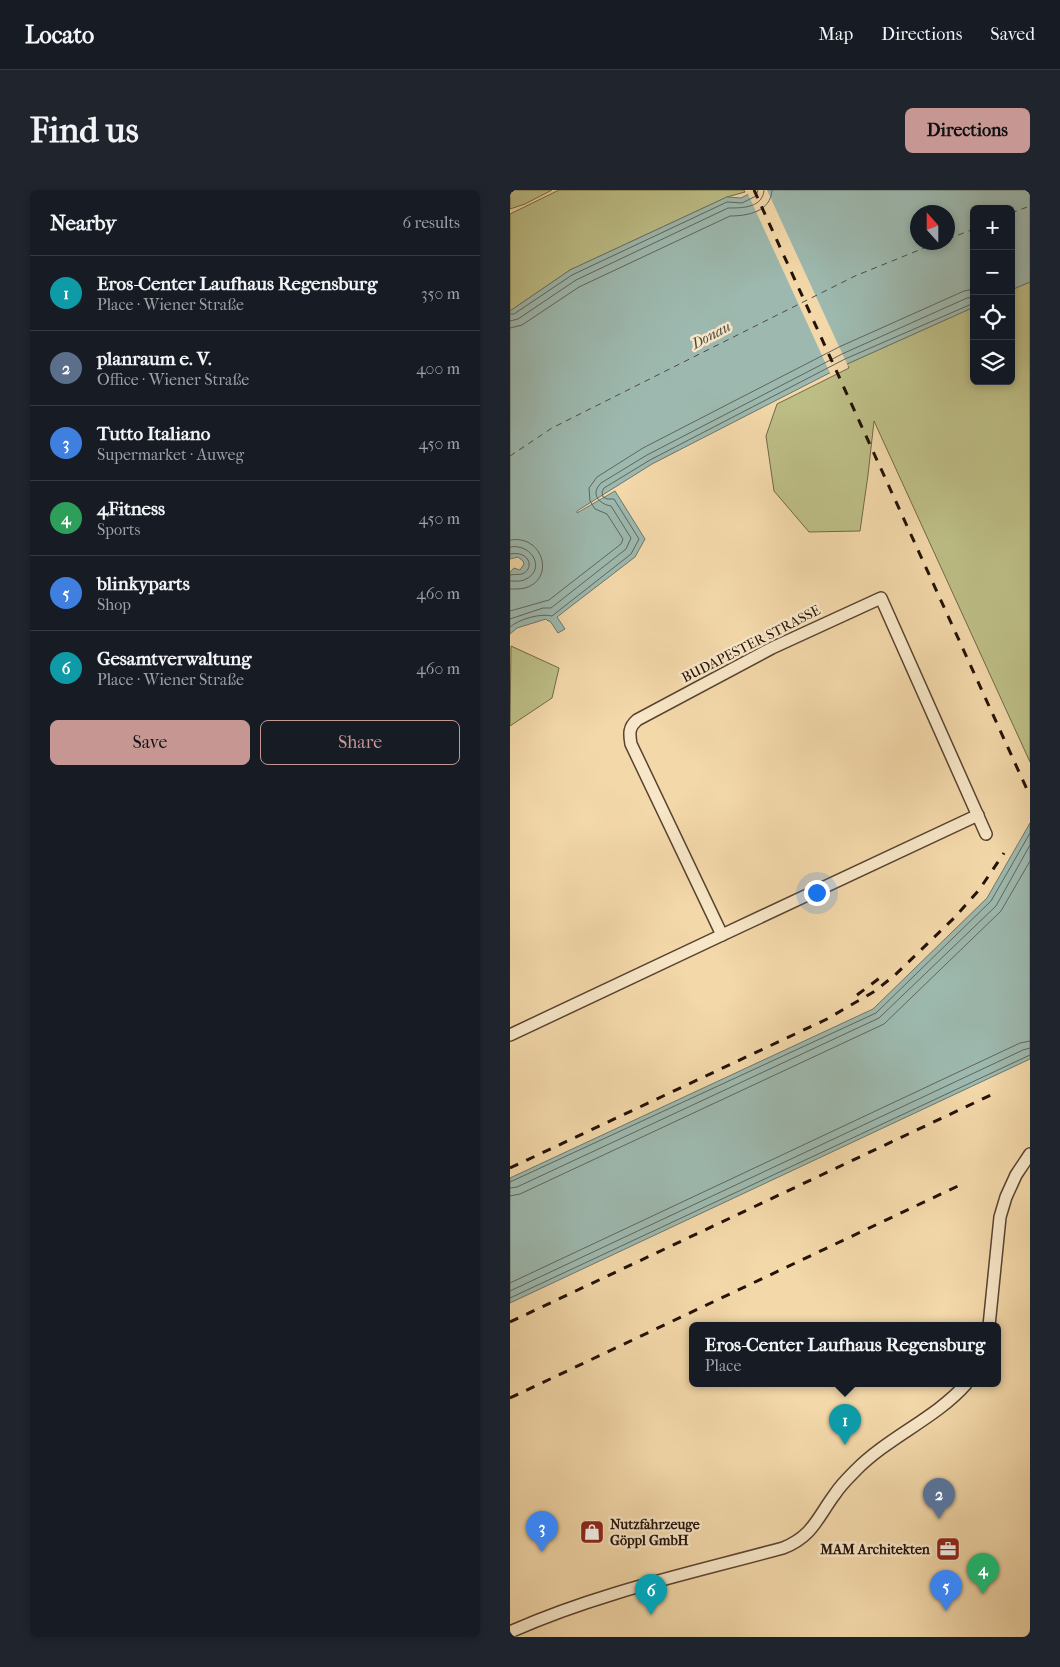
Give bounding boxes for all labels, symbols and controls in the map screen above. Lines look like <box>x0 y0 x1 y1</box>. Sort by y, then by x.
text: Locato <box>25 21 94 49</box>
text: Map <box>819 24 853 45</box>
text: Directions <box>881 24 962 45</box>
text: Saved <box>990 24 1035 45</box>
button: Directions <box>905 108 1030 153</box>
text: Find us <box>30 110 139 151</box>
north arrow <box>910 205 955 250</box>
map controls <box>970 205 1015 385</box>
button: + <box>970 205 1015 250</box>
text: Nearby <box>50 211 116 235</box>
text: 6 results <box>402 213 460 232</box>
button: − <box>970 250 1015 295</box>
text: Eros-Center Laufhaus Regensburg <box>97 273 377 295</box>
text: 1 <box>63 284 69 303</box>
text: 350 m <box>421 284 460 303</box>
text: Place · Wiener Straße <box>97 295 244 314</box>
button: locate <box>970 295 1015 340</box>
water label: Donau <box>687 317 734 353</box>
button: layers <box>970 340 1015 385</box>
text: planraum e. V. <box>97 348 212 370</box>
text: 2 <box>62 359 70 378</box>
text: 400 m <box>416 359 460 378</box>
text: Office · Wiener Straße <box>97 370 249 389</box>
text: Tutto Italiano <box>97 423 210 445</box>
text: 3 <box>63 434 69 453</box>
text: 450 m <box>419 434 460 453</box>
text: Supermarket · Auweg <box>97 445 244 464</box>
text: 4Fitness <box>97 498 165 520</box>
text: 4 <box>61 509 71 528</box>
text: 450 m <box>419 509 460 528</box>
text: Sports <box>97 520 140 539</box>
text: blinkyparts <box>97 573 190 595</box>
text: 5 <box>63 584 69 603</box>
text: 460 m <box>416 584 460 603</box>
text: Shop <box>97 595 131 614</box>
street label: BUDAPESTER STRASSE <box>679 601 824 686</box>
text: Gesamtverwaltung <box>97 648 251 670</box>
text: 6 <box>62 659 70 678</box>
text: 460 m <box>416 659 460 678</box>
text: Place · Wiener Straße <box>97 670 244 689</box>
button: Save <box>50 720 250 765</box>
button: Share <box>260 720 460 765</box>
your location <box>804 880 830 906</box>
popup <box>689 1322 1001 1387</box>
text: Eros-Center Laufhaus Regensburg <box>705 1334 985 1356</box>
text: Place <box>705 1356 741 1375</box>
pin: 1 <box>829 1404 861 1445</box>
pin: 2 <box>923 1478 955 1519</box>
pin: 3 <box>526 1511 558 1552</box>
place label: Nutzfahrzeuge Göppl GmbH <box>610 1516 700 1549</box>
shop icon: Nutzfahrzeuge Göppl GmbH <box>579 1519 605 1545</box>
office icon: MAM Architekten <box>935 1536 961 1562</box>
place label: MAM Architekten <box>819 1541 931 1558</box>
pin: 4 <box>967 1553 999 1594</box>
pin: 5 <box>930 1570 962 1611</box>
pin: 6 <box>635 1574 667 1615</box>

